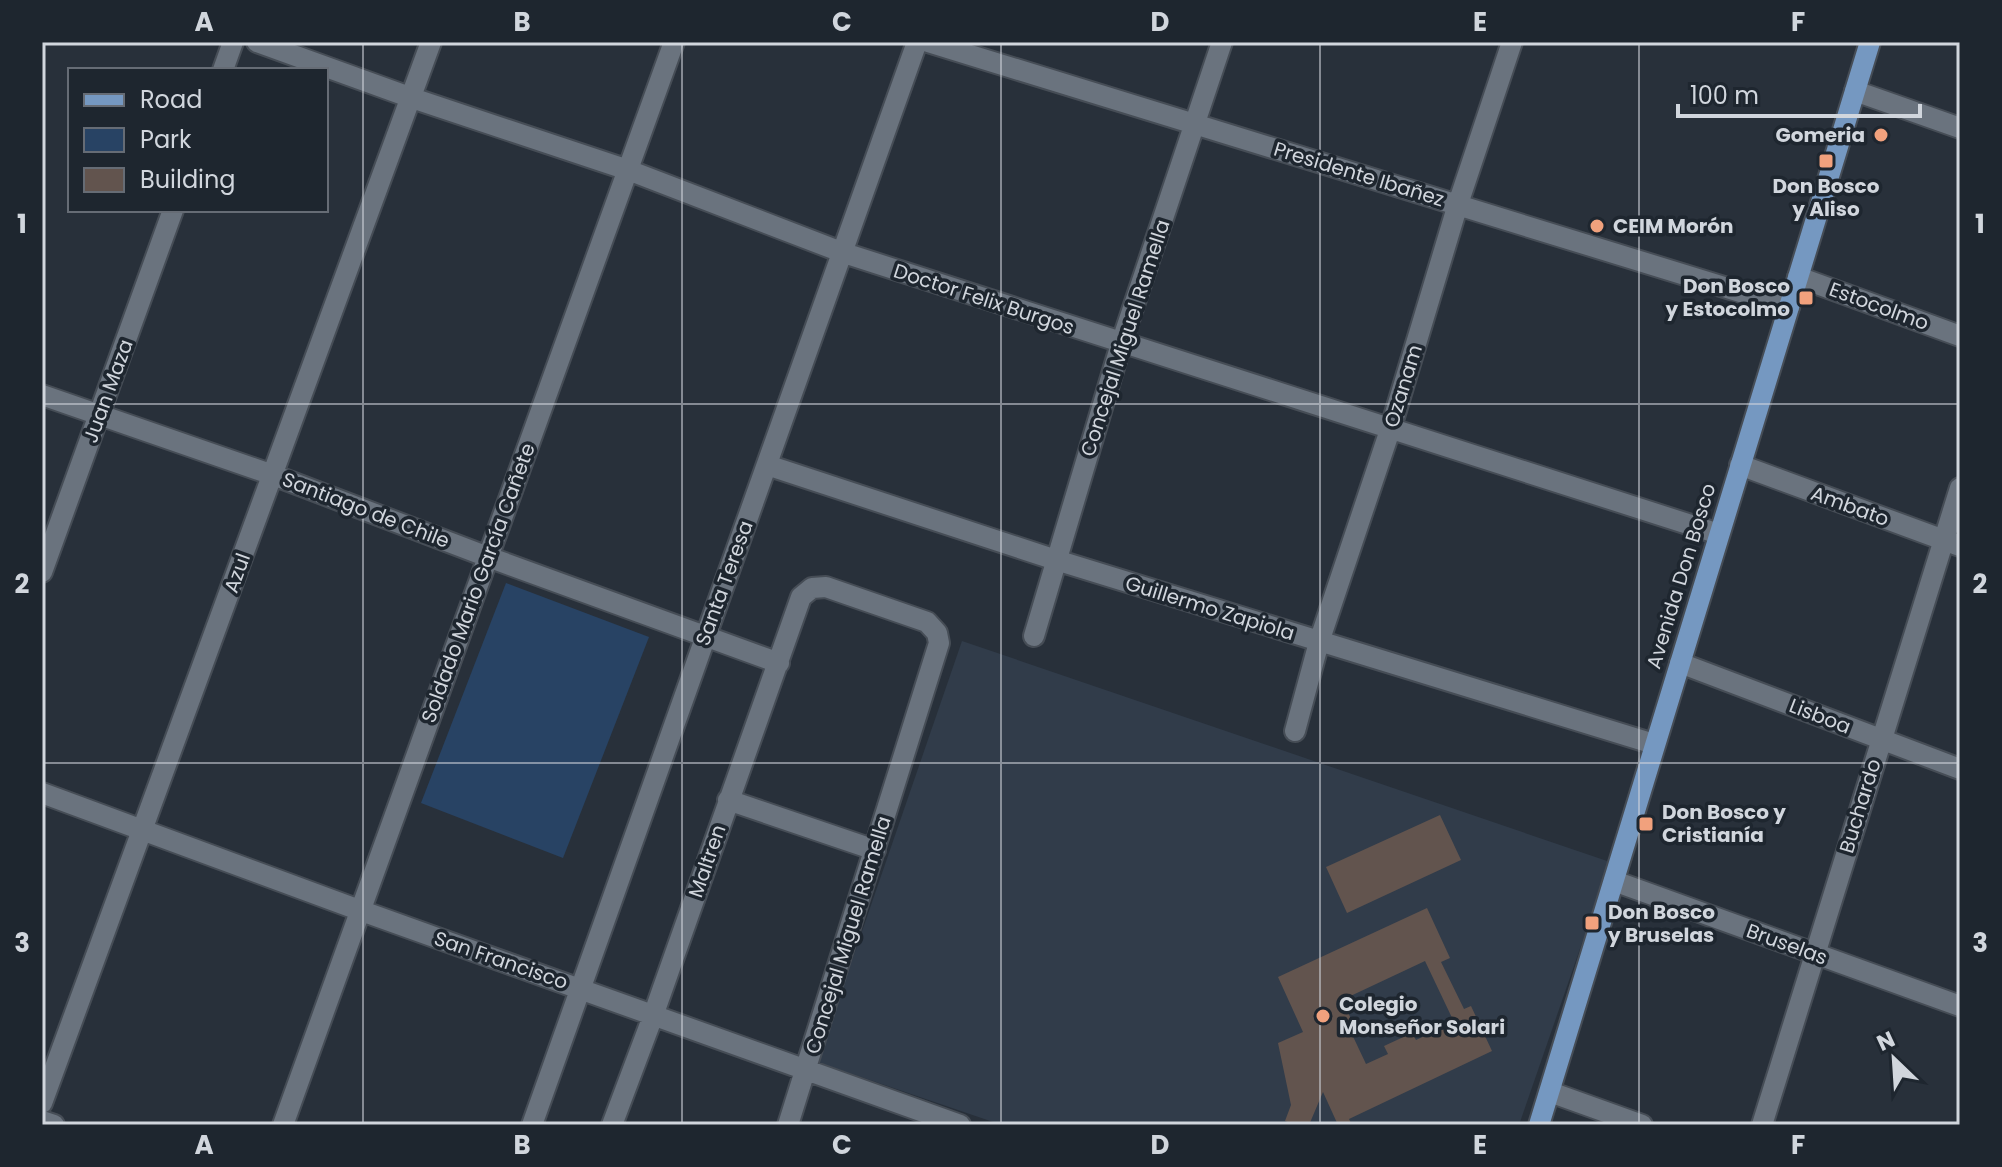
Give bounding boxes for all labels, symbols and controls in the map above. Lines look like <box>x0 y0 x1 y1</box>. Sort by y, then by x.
text: A <box>194 4 214 40</box>
text: B <box>513 4 531 40</box>
text: C <box>832 4 852 40</box>
text: D <box>1151 4 1170 40</box>
text: E <box>1473 4 1487 40</box>
text: F <box>1791 4 1805 40</box>
legend <box>68 68 328 212</box>
scale bar <box>1678 68 1920 118</box>
text: 100 m <box>1690 79 1759 112</box>
text: Road <box>140 83 202 116</box>
place label: Gomeria <box>1775 121 1865 149</box>
text: Park <box>140 123 192 156</box>
marker: Gomeria <box>1872 126 1890 144</box>
street label: Presidente Ibañez <box>1270 135 1448 213</box>
marker: Don Bosco y Aliso <box>1817 152 1835 170</box>
text: Building <box>140 163 236 196</box>
place label: Don Bosco y Aliso <box>1773 172 1880 223</box>
text: 1 <box>17 206 27 242</box>
text: 1 <box>1975 206 1985 242</box>
place label: CEIM Morón <box>1613 212 1733 240</box>
street label: Concejal Miguel Ramella <box>1073 216 1177 460</box>
marker: CEIM Morón <box>1588 217 1606 235</box>
street label: Doctor Felix Burgos <box>890 257 1078 341</box>
place label: Don Bosco y Estocolmo <box>1665 272 1790 323</box>
street label: Estocolmo <box>1825 275 1933 337</box>
marker: Don Bosco y Estocolmo <box>1797 289 1815 307</box>
street label: Juan Maza <box>76 335 140 447</box>
street label: Ozanam <box>1377 341 1429 431</box>
street label: Soldado Mario García Cañete <box>414 439 542 727</box>
street label: Santiago de Chile <box>278 465 454 555</box>
street label: Ambato <box>1807 479 1893 533</box>
street label: Avenida Don Bosco <box>1639 480 1723 672</box>
street label: Santa Teresa <box>688 517 760 649</box>
street label: Azul <box>217 549 257 597</box>
text: 2 <box>15 566 30 602</box>
text: 2 <box>1973 566 1988 602</box>
street label: Guillermo Zapiola <box>1122 569 1298 647</box>
street label: Lisboa <box>1785 691 1855 741</box>
street label: Buchardo <box>1832 755 1888 857</box>
place label: Don Bosco y Cristianía <box>1662 798 1786 849</box>
street label: Concejal Miguel Ramella <box>798 813 898 1057</box>
marker: Don Bosco y Cristianía <box>1637 815 1655 833</box>
street label: Maltren <box>681 821 733 901</box>
place label: Don Bosco y Bruselas <box>1607 898 1715 949</box>
marker: Don Bosco y Bruselas <box>1583 914 1601 932</box>
street label: Bruselas <box>1743 916 1831 972</box>
street label: San Francisco <box>430 924 572 996</box>
text: 3 <box>14 925 30 961</box>
text: 3 <box>1972 925 1988 961</box>
place label: Colegio Monseñor Solari <box>1339 990 1505 1041</box>
marker: Colegio Monseñor Solari <box>1314 1007 1332 1025</box>
north arrow <box>1854 1019 1934 1099</box>
text: N <box>1872 1024 1900 1059</box>
text: A <box>194 1127 214 1163</box>
text: B <box>513 1127 531 1163</box>
text: C <box>832 1127 852 1163</box>
text: D <box>1151 1127 1170 1163</box>
text: E <box>1473 1127 1487 1163</box>
text: F <box>1791 1127 1805 1163</box>

